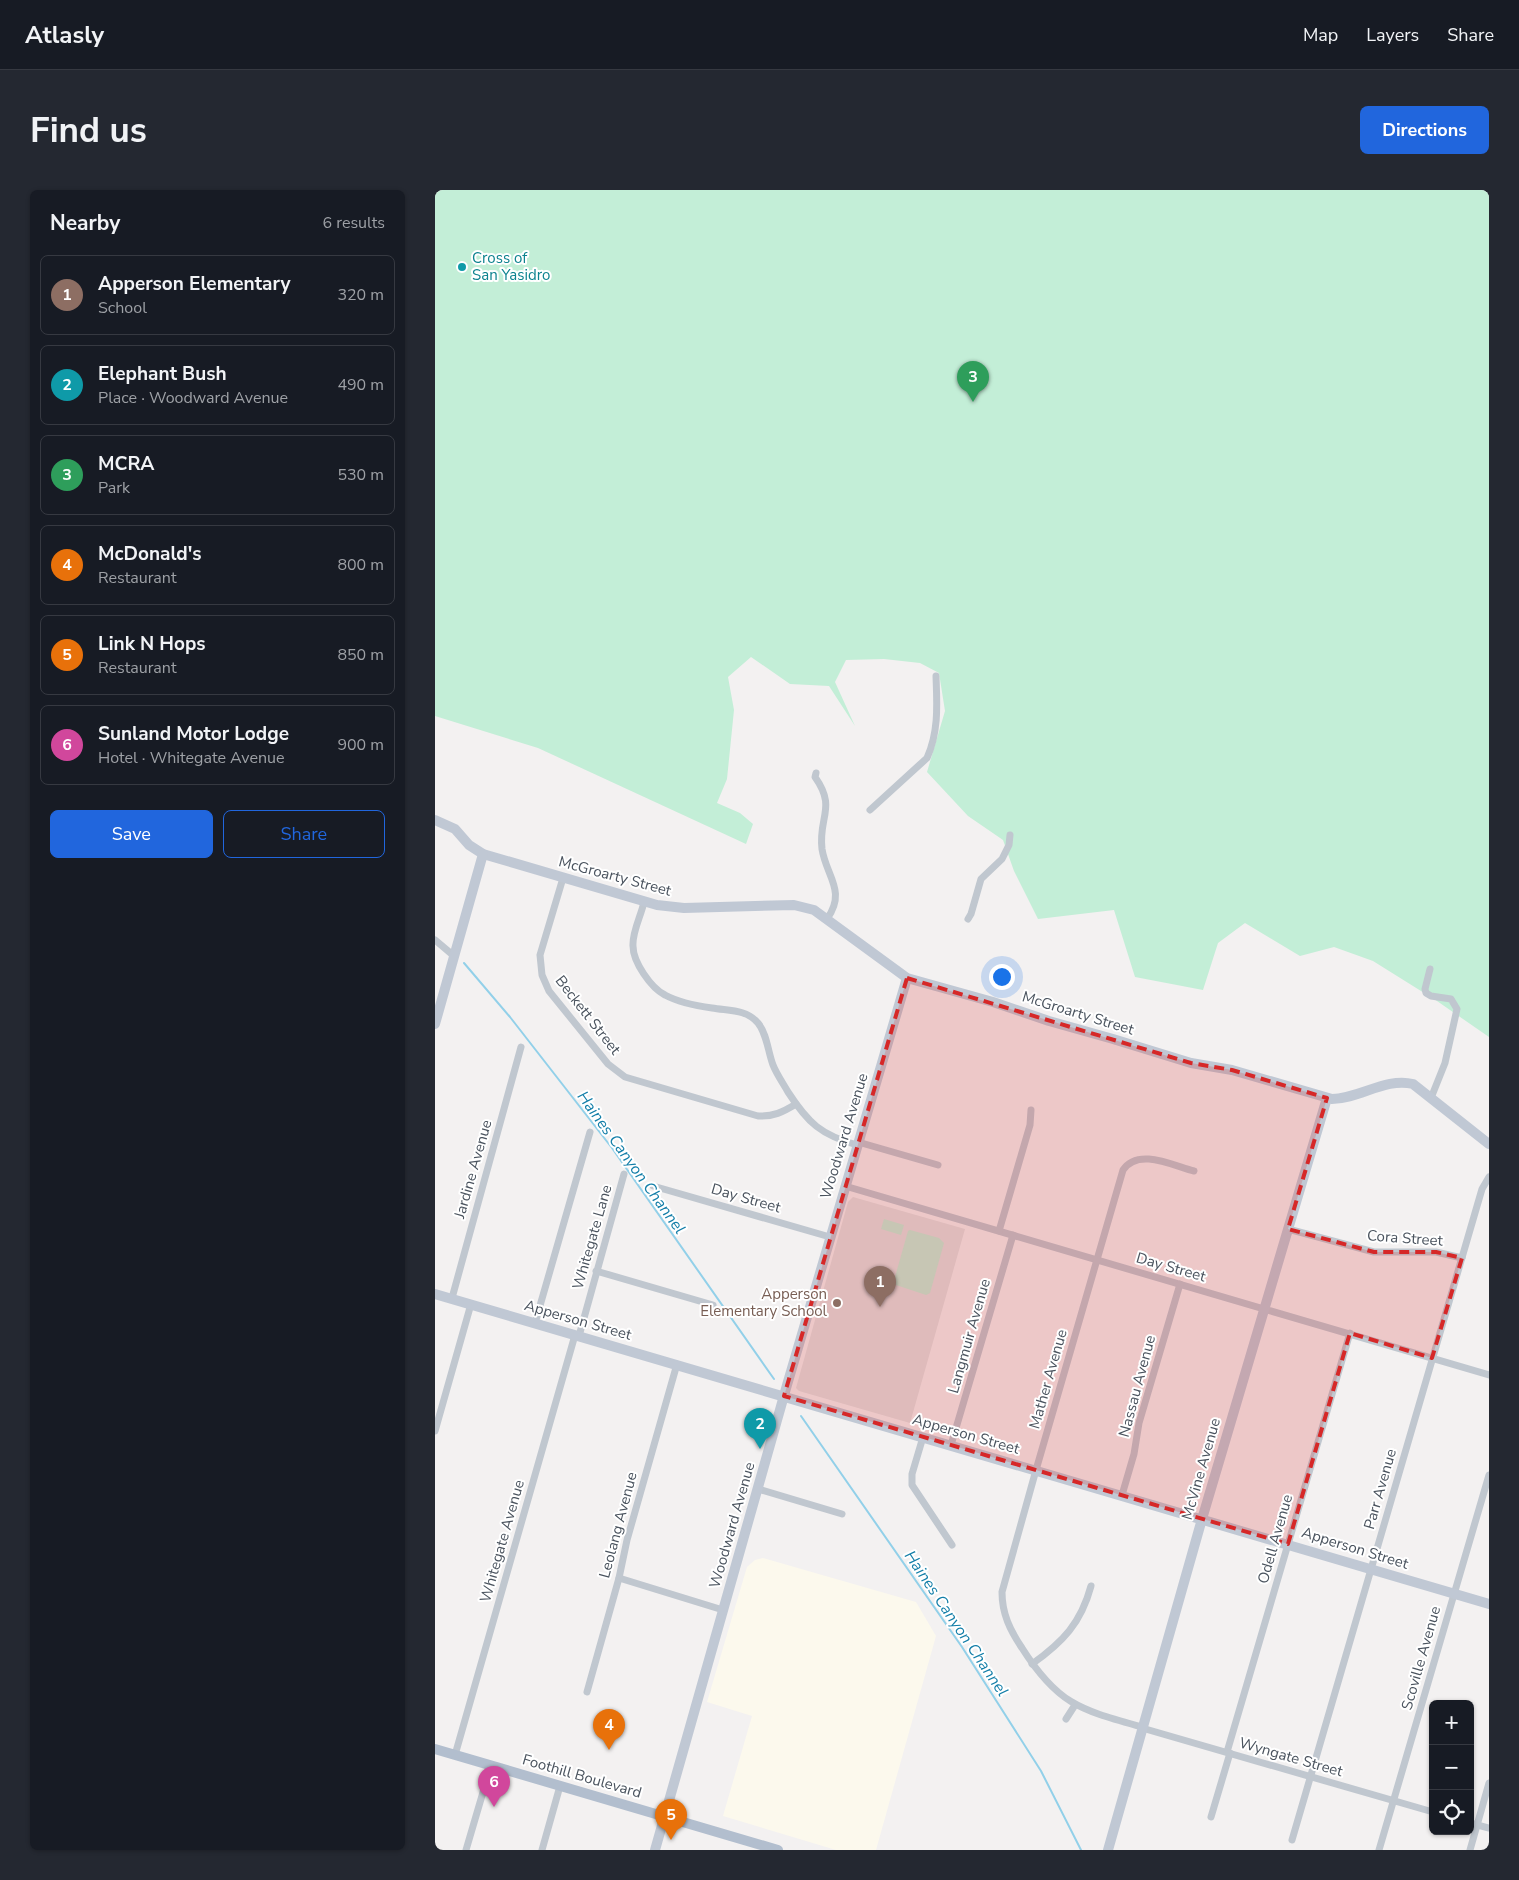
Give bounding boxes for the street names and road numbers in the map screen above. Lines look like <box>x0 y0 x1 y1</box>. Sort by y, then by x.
street label: McGroarty Street <box>556 851 674 901</box>
street label: Beckett Street <box>551 971 626 1059</box>
street label: McGroarty Street <box>1020 987 1137 1040</box>
street label: Woodward Avenue <box>815 1071 873 1201</box>
street label: Jardine Avenue <box>449 1117 497 1222</box>
street label: Day Street <box>709 1179 784 1218</box>
street label: Whitegate Lane <box>567 1182 617 1292</box>
street label: Cora Street <box>1366 1225 1444 1251</box>
street label: Day Street <box>1134 1248 1209 1287</box>
street label: Langmuir Avenue <box>943 1276 995 1396</box>
street label: Apperson Street <box>522 1295 635 1345</box>
street label: Mather Avenue <box>1024 1327 1072 1431</box>
street label: Nassau Avenue <box>1114 1333 1160 1439</box>
street label: Apperson Street <box>910 1409 1023 1459</box>
street label: McVine Avenue <box>1177 1416 1225 1522</box>
street label: Parr Avenue <box>1359 1446 1401 1532</box>
street label: Woodward Avenue <box>704 1460 760 1590</box>
street label: Leolang Avenue <box>594 1470 642 1580</box>
street label: Whitegate Avenue <box>475 1477 529 1605</box>
street label: Odell Avenue <box>1253 1492 1297 1586</box>
street label: Apperson Street <box>1299 1522 1412 1574</box>
street label: Scoville Avenue <box>1397 1604 1445 1712</box>
street label: Wyngate Street <box>1237 1733 1346 1782</box>
street label: Foothill Boulevard <box>520 1749 644 1803</box>

